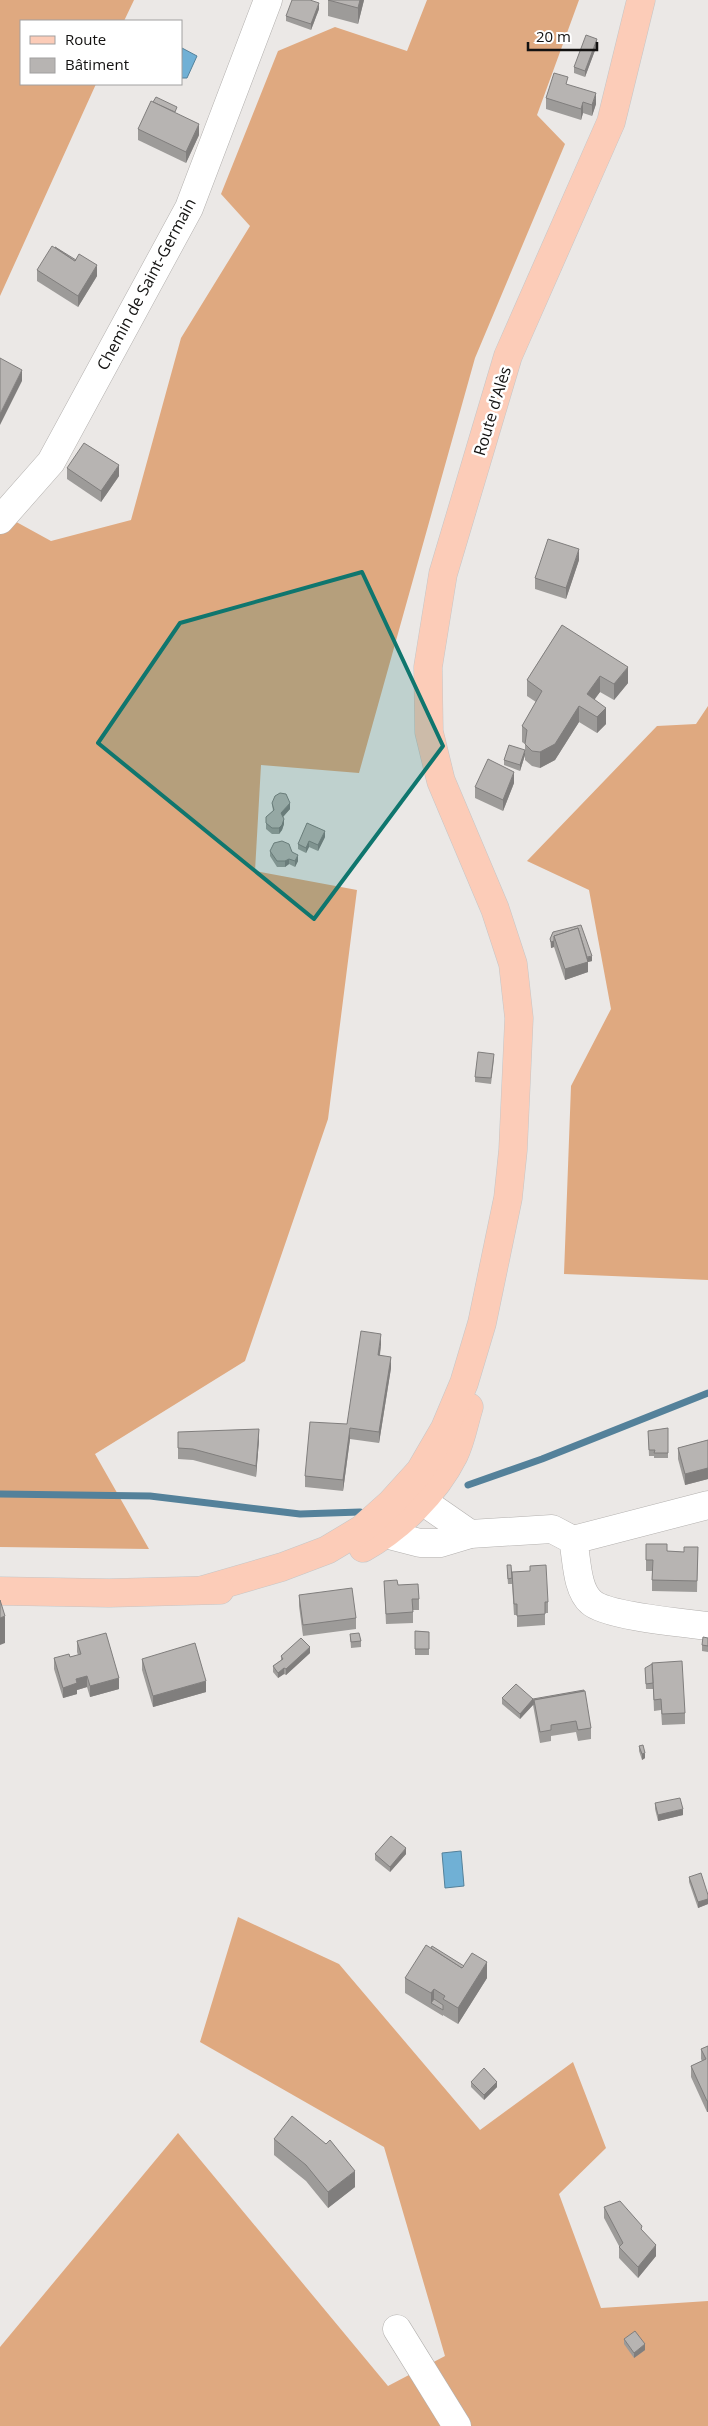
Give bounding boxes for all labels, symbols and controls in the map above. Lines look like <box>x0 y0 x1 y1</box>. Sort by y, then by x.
legend <box>20 20 182 85</box>
scale bar <box>528 20 597 52</box>
text: 20 m <box>536 26 571 46</box>
text: Route <box>65 29 106 49</box>
text: Bâtiment <box>65 54 129 74</box>
street label: Chemin de Saint-Germain <box>91 194 201 374</box>
street label: Route d'Alès <box>468 364 516 458</box>

